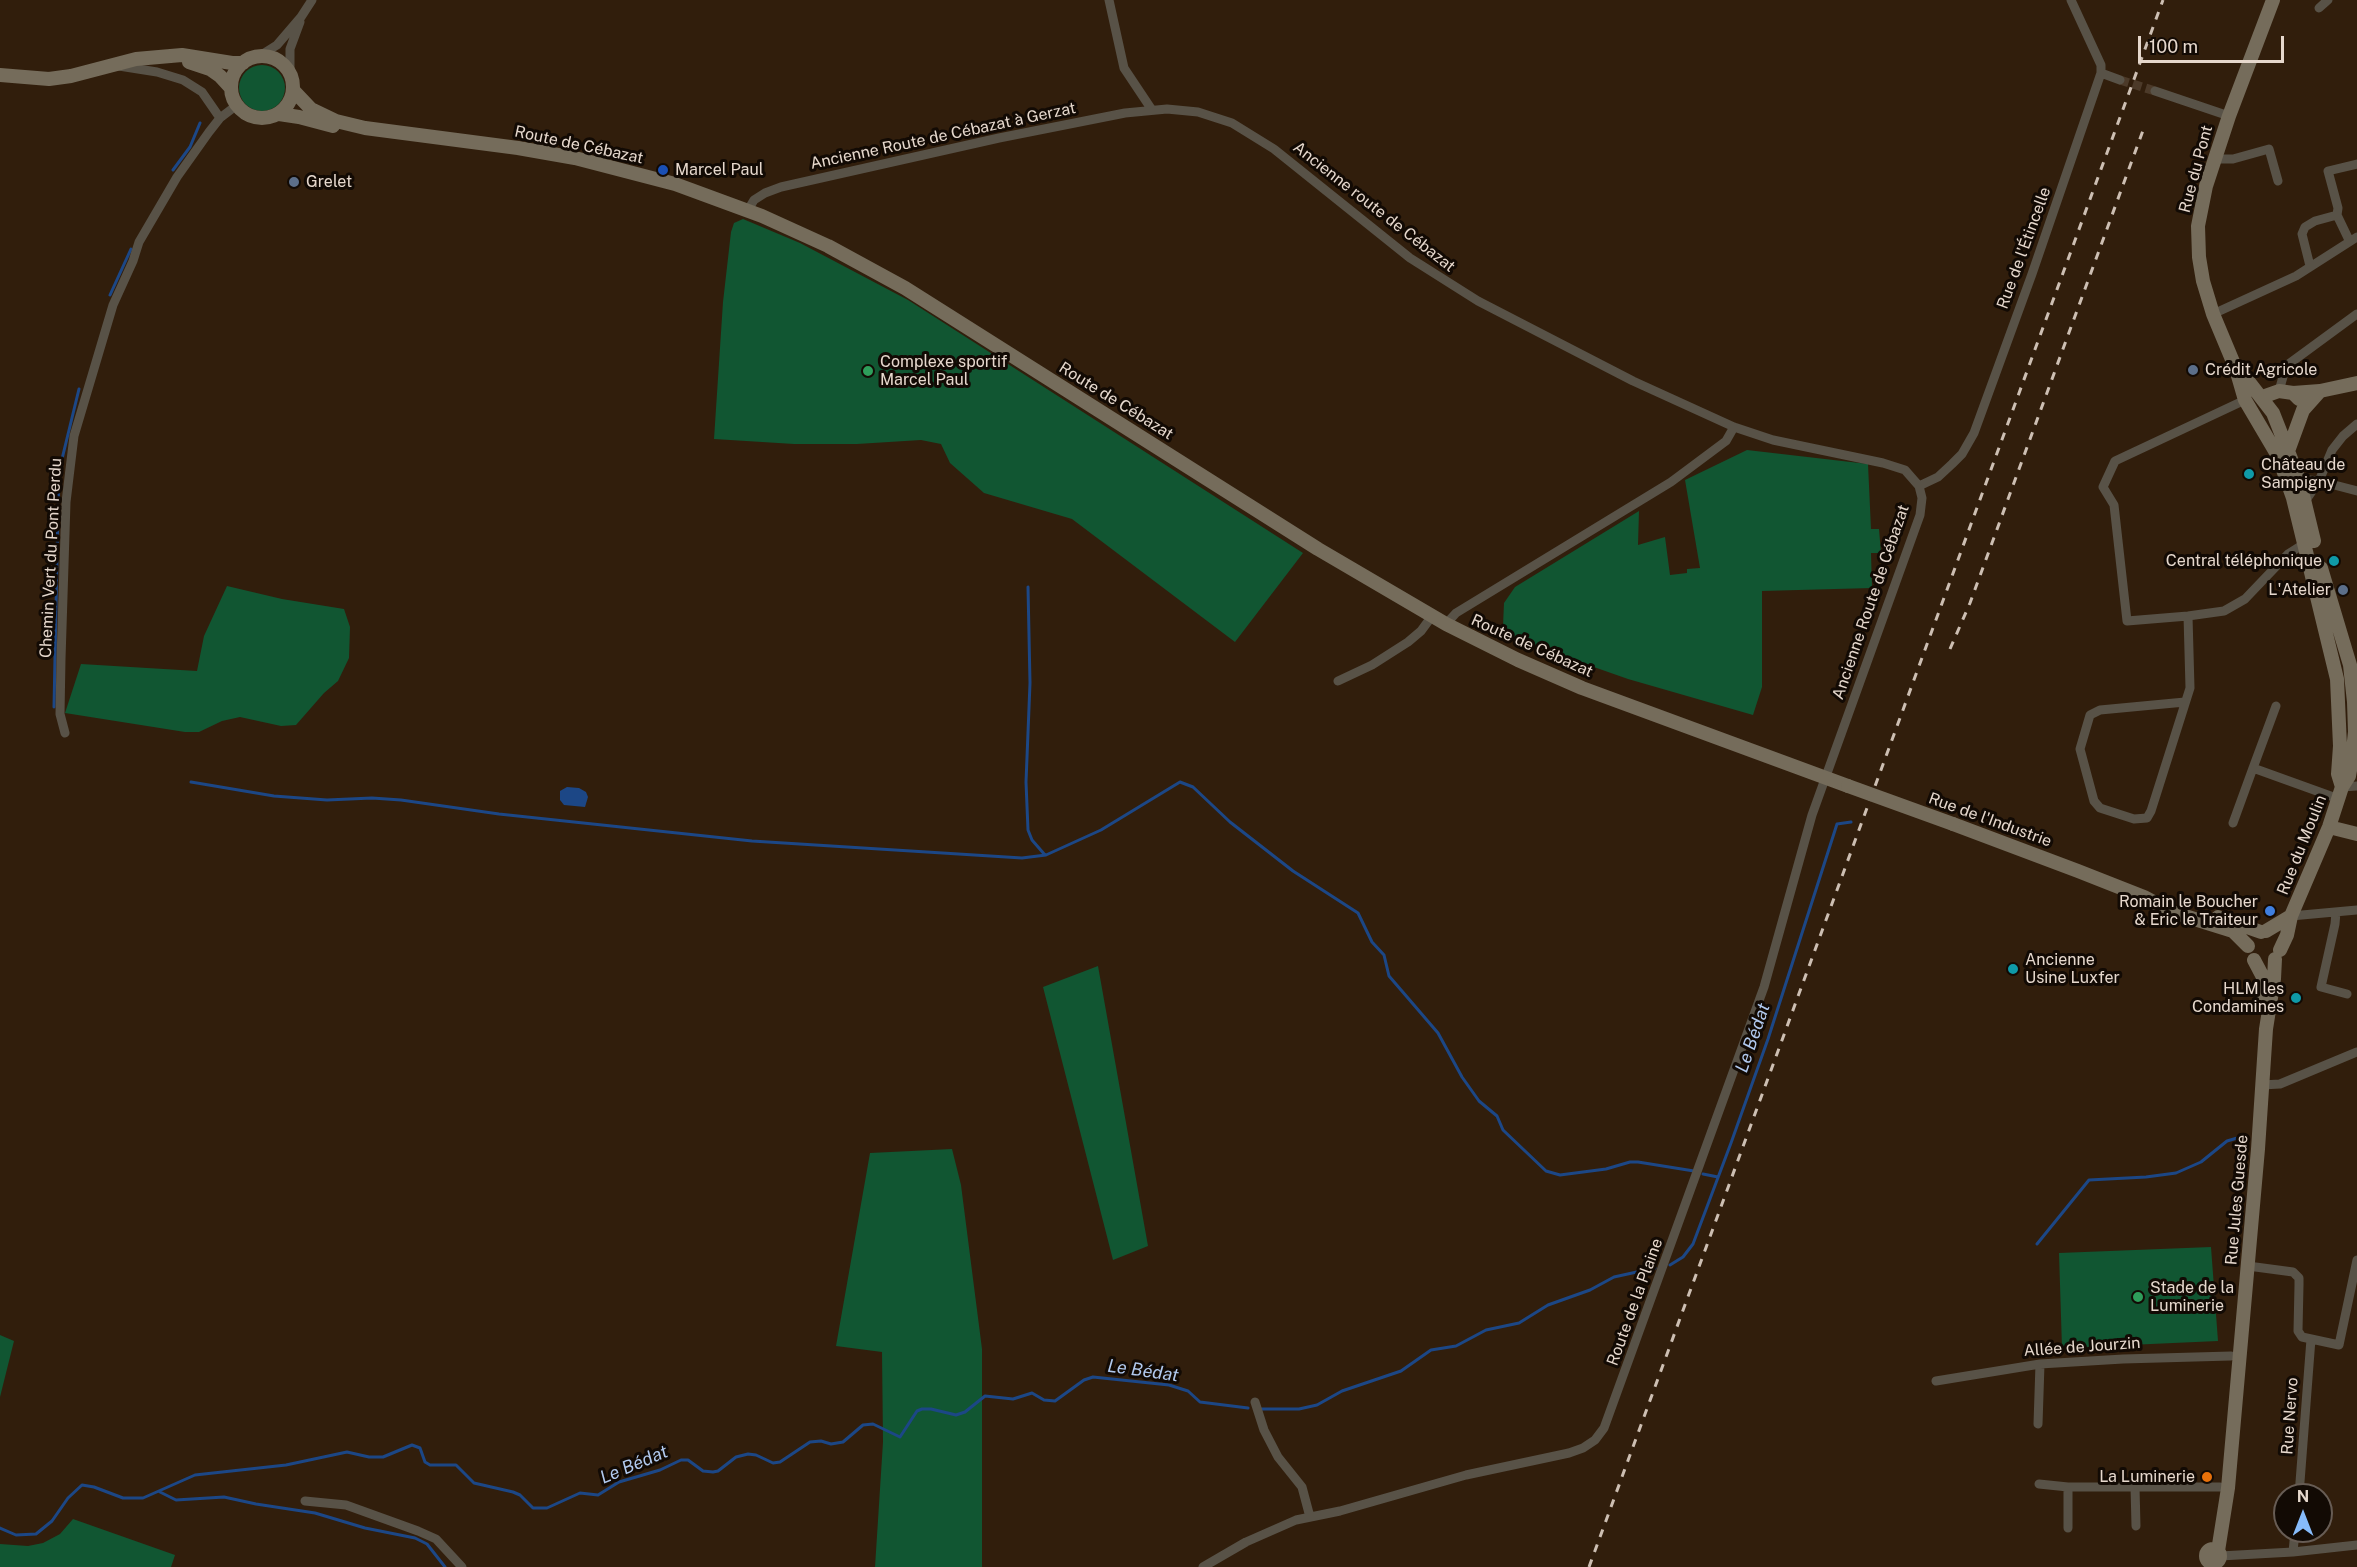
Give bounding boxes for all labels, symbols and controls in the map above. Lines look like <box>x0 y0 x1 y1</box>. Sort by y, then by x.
scale bar <box>2141 24 2286 62</box>
text: 100 m <box>2149 36 2198 57</box>
street label: Ancienne Route de Cébazat à Gerzat <box>808 98 1078 174</box>
street label: Route de Cébazat <box>513 122 645 168</box>
street label: Rue du Pont <box>2175 123 2217 215</box>
street label: Ancienne route de Cébazat <box>1289 138 1459 276</box>
place label: Marcel Paul <box>675 160 764 180</box>
marker: Marcel Paul <box>656 163 670 177</box>
place label: Grelet <box>306 172 352 192</box>
marker: Grelet <box>287 175 301 189</box>
street label: Rue de l'Étincelle <box>1993 184 2055 312</box>
place label: Complexe sportif Marcel Paul <box>880 352 1007 390</box>
street label: Route de Cébazat <box>1055 358 1177 444</box>
place label: Crédit Agricole <box>2205 360 2317 380</box>
marker: Crédit Agricole <box>2186 363 2200 377</box>
marker: Complexe sportif Marcel Paul <box>861 364 875 378</box>
place label: Château de Sampigny <box>2261 455 2345 493</box>
street label: Chemin Vert du Pont Perdu <box>36 457 66 659</box>
marker: Château de Sampigny <box>2242 467 2256 481</box>
street label: Ancienne Route de Cébazat <box>1829 502 1913 702</box>
place label: Central téléphonique <box>2166 551 2322 571</box>
marker: Central téléphonique <box>2327 554 2341 568</box>
place label: L'Atelier <box>2268 580 2331 600</box>
marker: L'Atelier <box>2336 583 2350 597</box>
street label: Route de Cébazat <box>1468 611 1596 681</box>
street label: Rue de l'Industrie <box>1926 789 2054 851</box>
street label: Rue du Moulin <box>2273 792 2331 898</box>
place label: Romain le Boucher & Eric le Traiteur <box>2119 892 2258 930</box>
marker: Romain le Boucher & Eric le Traiteur <box>2263 904 2277 918</box>
place label: Ancienne Usine Luxfer <box>2025 950 2120 988</box>
marker: Ancienne Usine Luxfer <box>2006 962 2020 976</box>
place label: HLM les Condamines <box>2192 979 2284 1017</box>
marker: HLM les Condamines <box>2289 991 2303 1005</box>
water label: Le Bédat <box>1731 1001 1775 1075</box>
street label: Rue Jules Guesde <box>2222 1134 2252 1266</box>
street label: Route de la Plaine <box>1603 1236 1667 1368</box>
place label: Stade de la Luminerie <box>2150 1278 2234 1316</box>
marker: Stade de la Luminerie <box>2131 1290 2145 1304</box>
street label: Allée de Jourzin <box>2023 1333 2141 1361</box>
water label: Le Bédat <box>1106 1355 1180 1387</box>
street label: Rue Nervo <box>2278 1377 2302 1455</box>
water label: Le Bédat <box>597 1441 671 1489</box>
place label: La Luminerie <box>2099 1467 2195 1487</box>
marker: La Luminerie <box>2200 1470 2214 1484</box>
north arrow <box>2273 1483 2333 1543</box>
text: N <box>2297 1487 2309 1506</box>

